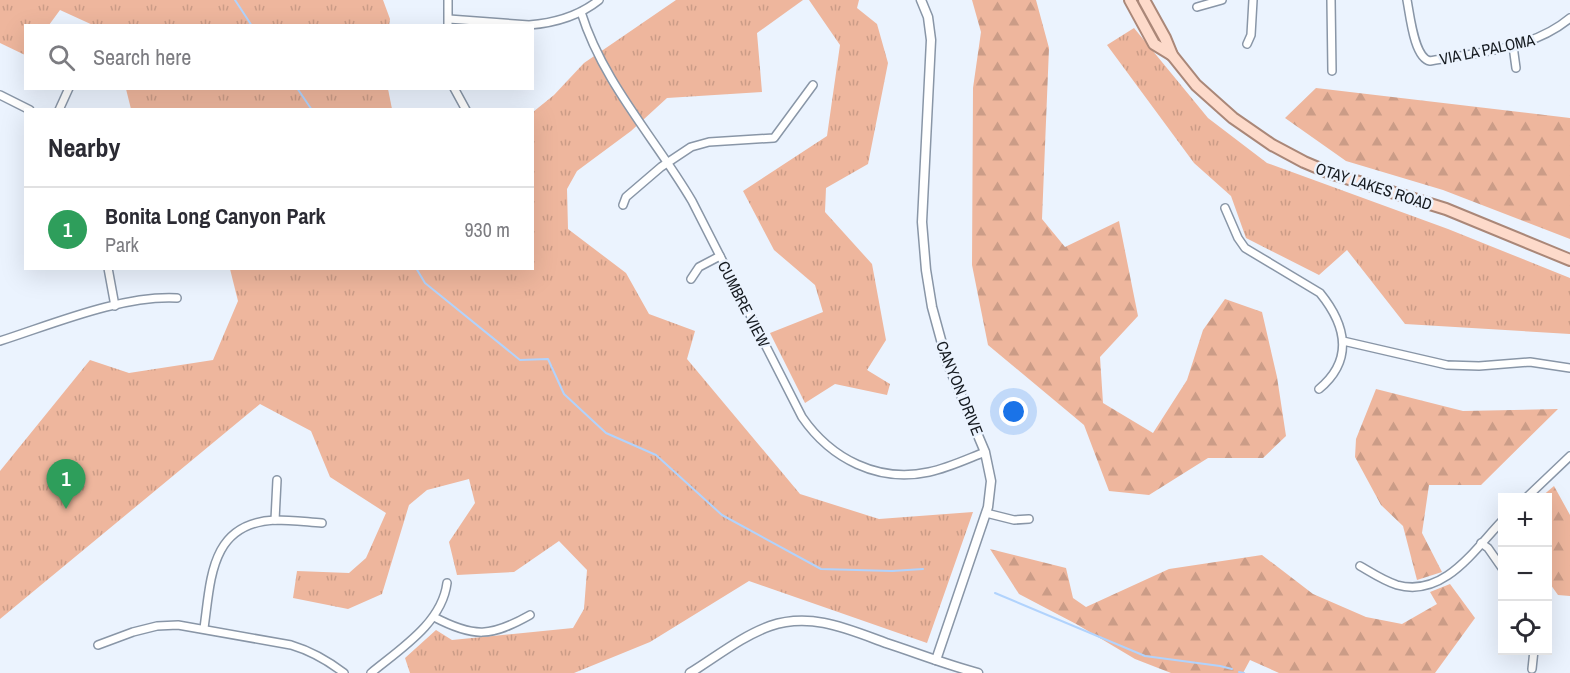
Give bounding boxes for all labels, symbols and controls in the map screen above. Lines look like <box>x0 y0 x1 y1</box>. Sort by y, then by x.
search box <box>24 24 534 90</box>
street label: VIA LA PALOMA <box>1437 28 1537 70</box>
icon: search <box>45 41 78 74</box>
text: Search here <box>93 42 191 72</box>
text: Nearby <box>48 130 120 165</box>
street label: OTAY LAKES ROAD <box>1313 157 1435 215</box>
text: Bonita Long Canyon Park <box>105 201 326 231</box>
text: 1 <box>63 216 72 243</box>
text: 930 m <box>464 216 510 243</box>
text: Park <box>105 231 139 258</box>
street label: CUMBRE VIEW <box>713 257 775 351</box>
street label: CANYON DRIVE <box>931 338 989 438</box>
your location <box>999 397 1028 426</box>
pin: 1 <box>46 460 86 509</box>
map controls <box>1498 493 1552 655</box>
button: + <box>1498 493 1552 547</box>
button: − <box>1498 547 1552 601</box>
button: locate <box>1498 601 1552 655</box>

